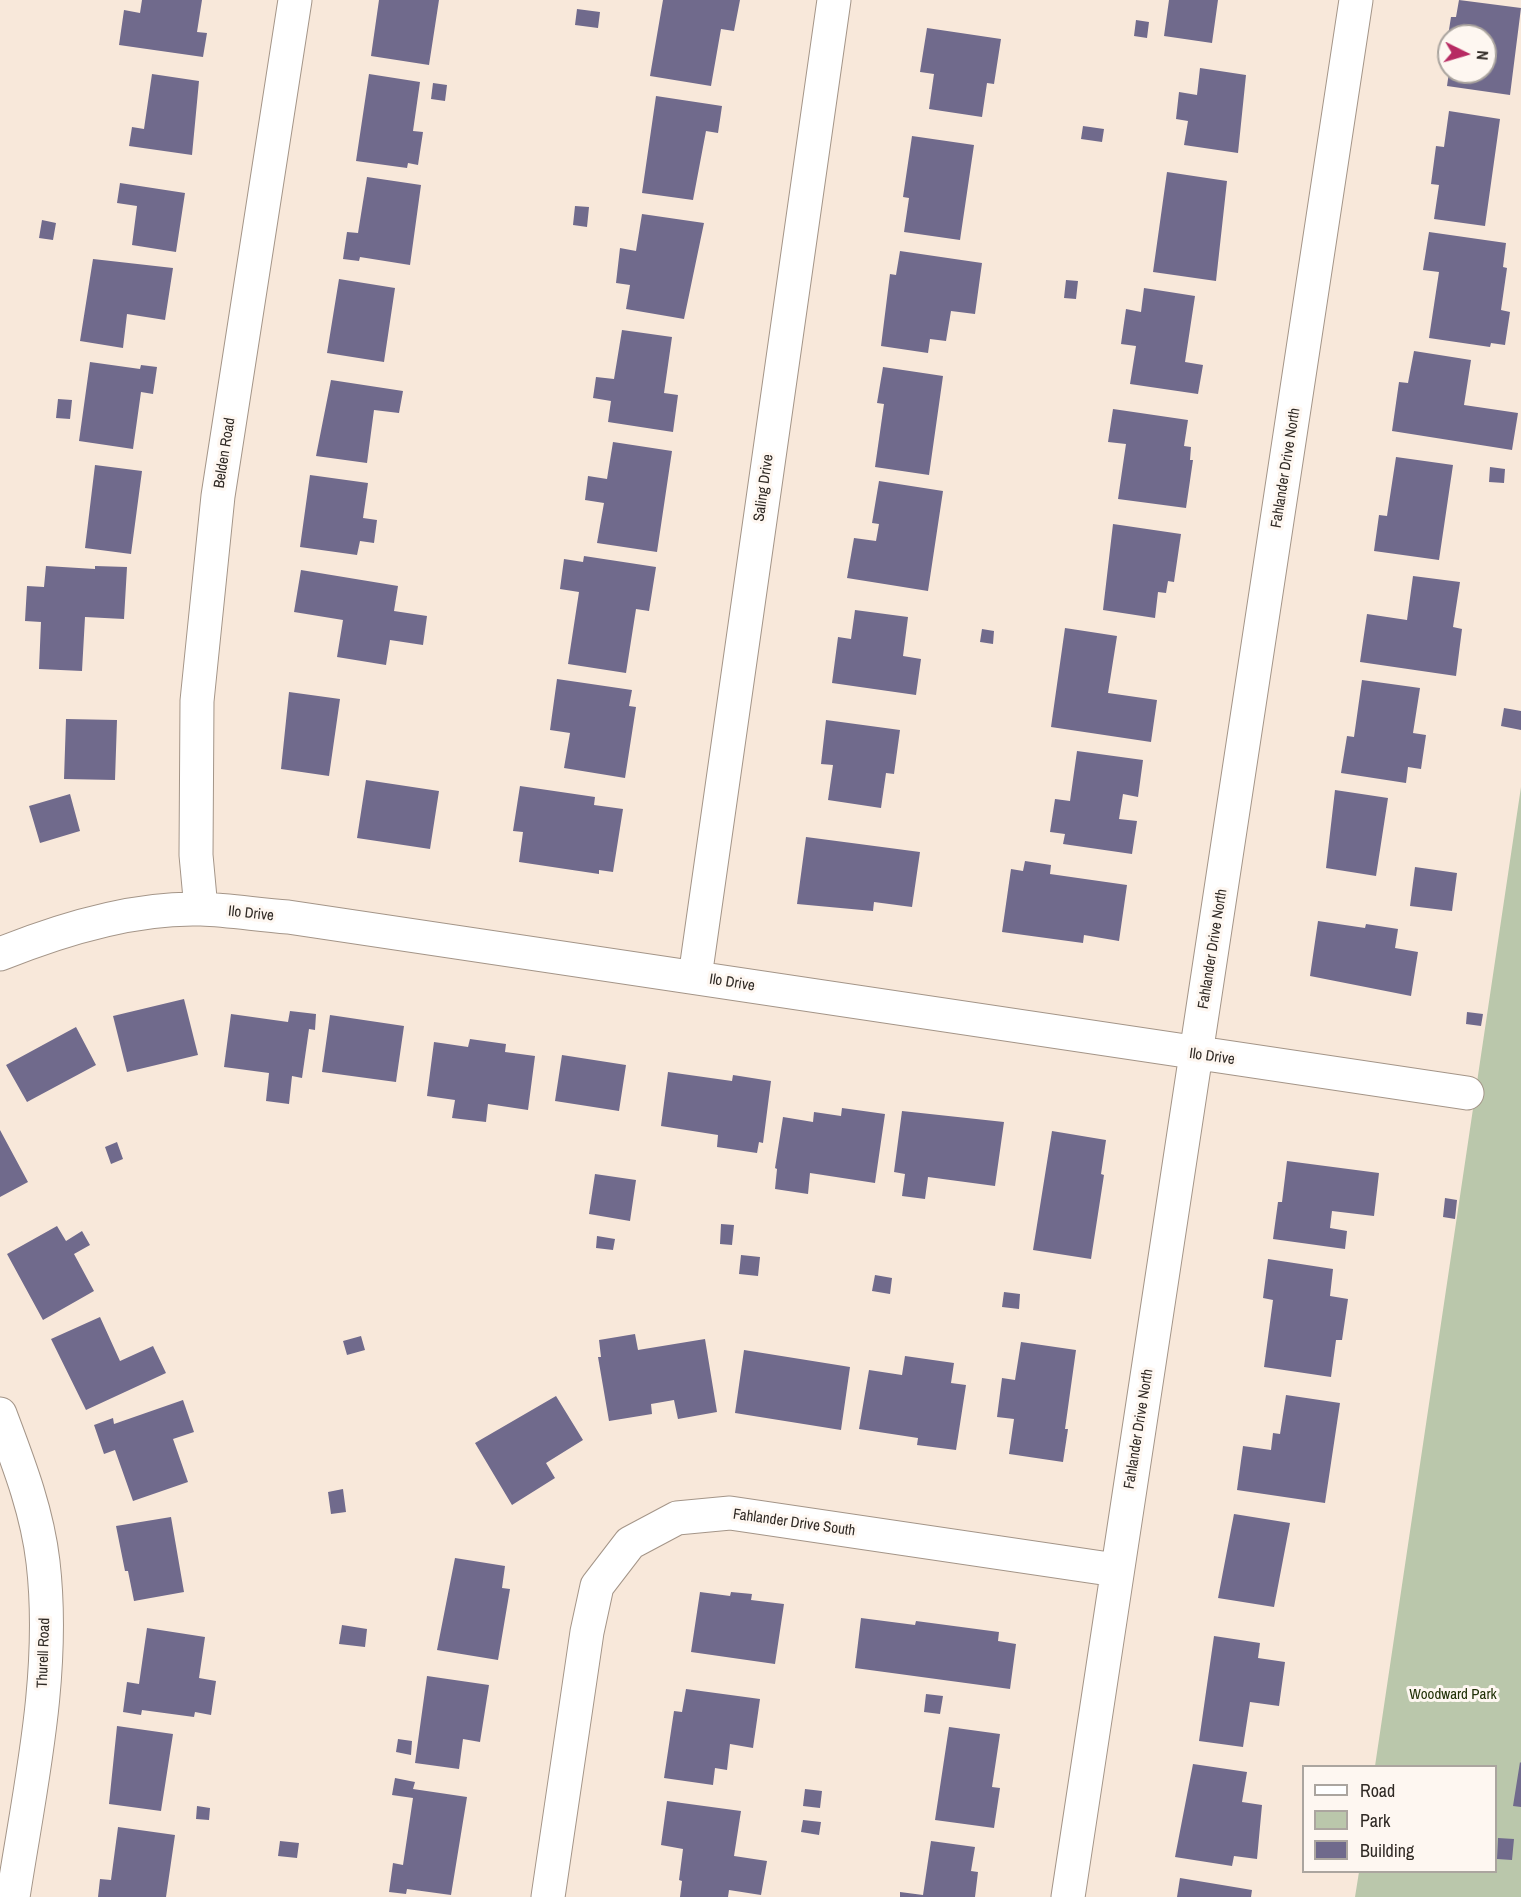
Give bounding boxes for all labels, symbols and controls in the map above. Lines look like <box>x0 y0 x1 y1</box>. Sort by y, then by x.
north arrow <box>1437 24 1497 84</box>
text: N <box>1472 50 1494 61</box>
street label: Fahlander Drive North <box>1268 407 1304 529</box>
street label: Belden Road <box>211 416 239 490</box>
street label: Saling Drive <box>750 453 778 523</box>
street label: Fahlander Drive North <box>1195 888 1231 1010</box>
street label: Ilo Drive <box>227 903 275 925</box>
street label: Ilo Drive <box>708 971 756 995</box>
street label: Ilo Drive <box>1188 1045 1236 1069</box>
street label: Fahlander Drive North <box>1121 1368 1157 1490</box>
street label: Fahlander Drive South <box>732 1506 856 1540</box>
street label: Thurell Road <box>34 1618 54 1688</box>
park label: Woodward Park <box>1409 1686 1497 1704</box>
legend <box>1302 1765 1497 1873</box>
text: Road <box>1360 1778 1395 1803</box>
text: Park <box>1360 1808 1390 1833</box>
text: Building <box>1360 1838 1414 1863</box>

